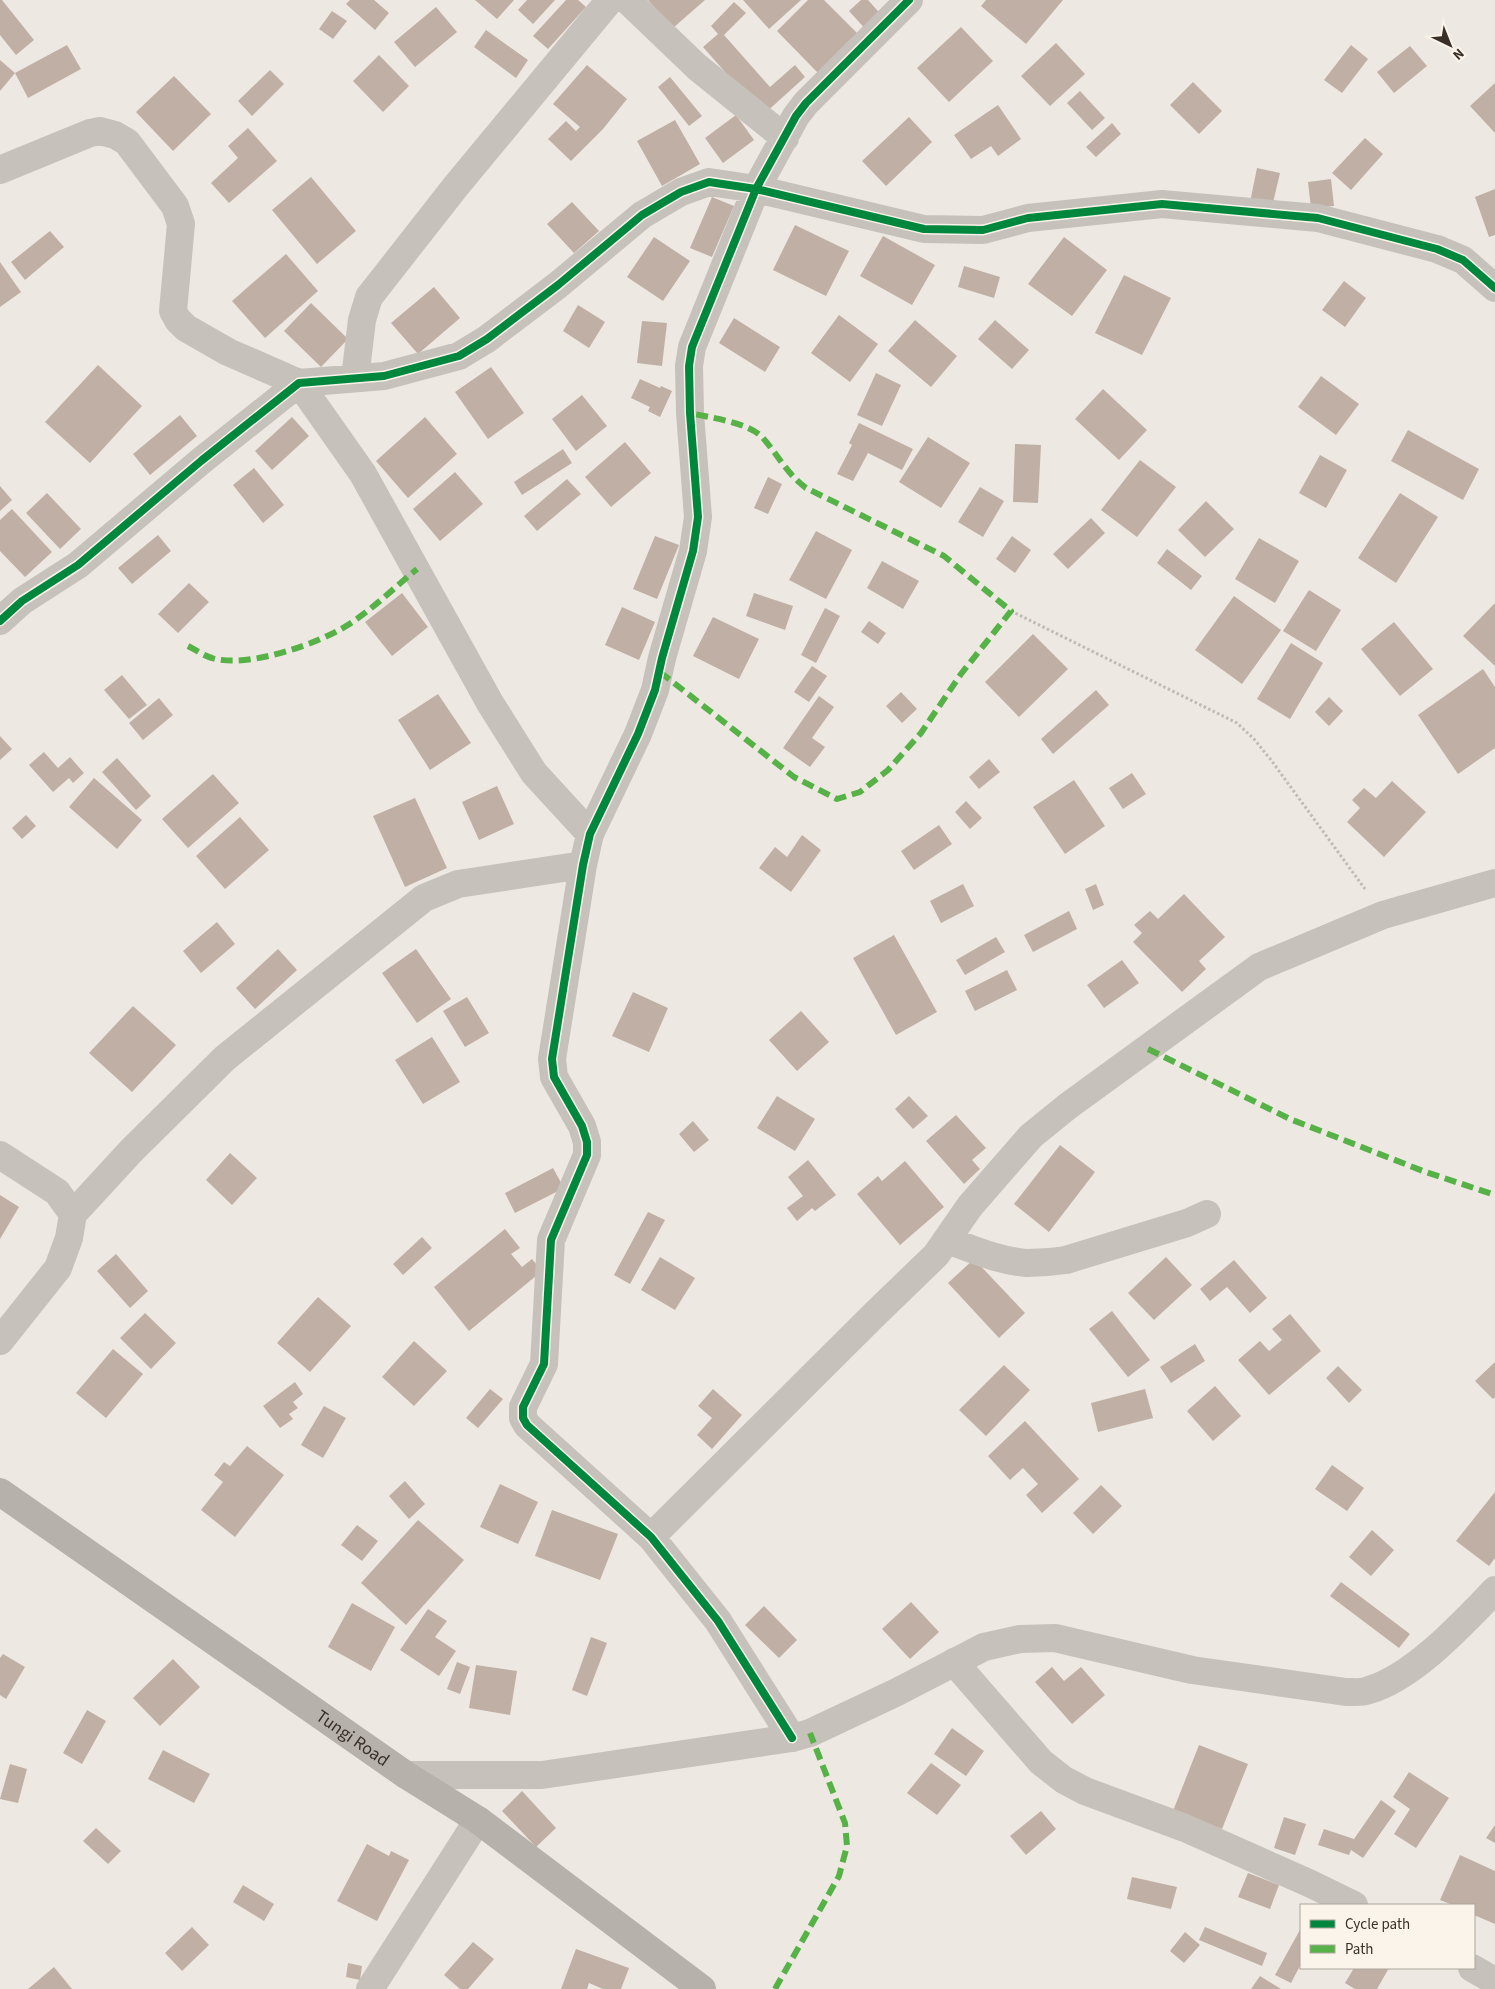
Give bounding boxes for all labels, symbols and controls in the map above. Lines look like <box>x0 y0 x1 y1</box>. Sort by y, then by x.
north arrow <box>1425 20 1475 70</box>
text: N <box>1448 43 1468 64</box>
street label: Tungi Road <box>311 1704 394 1772</box>
legend <box>1300 1904 1475 1969</box>
text: Cycle path <box>1345 1914 1410 1935</box>
text: Path <box>1345 1939 1373 1960</box>

